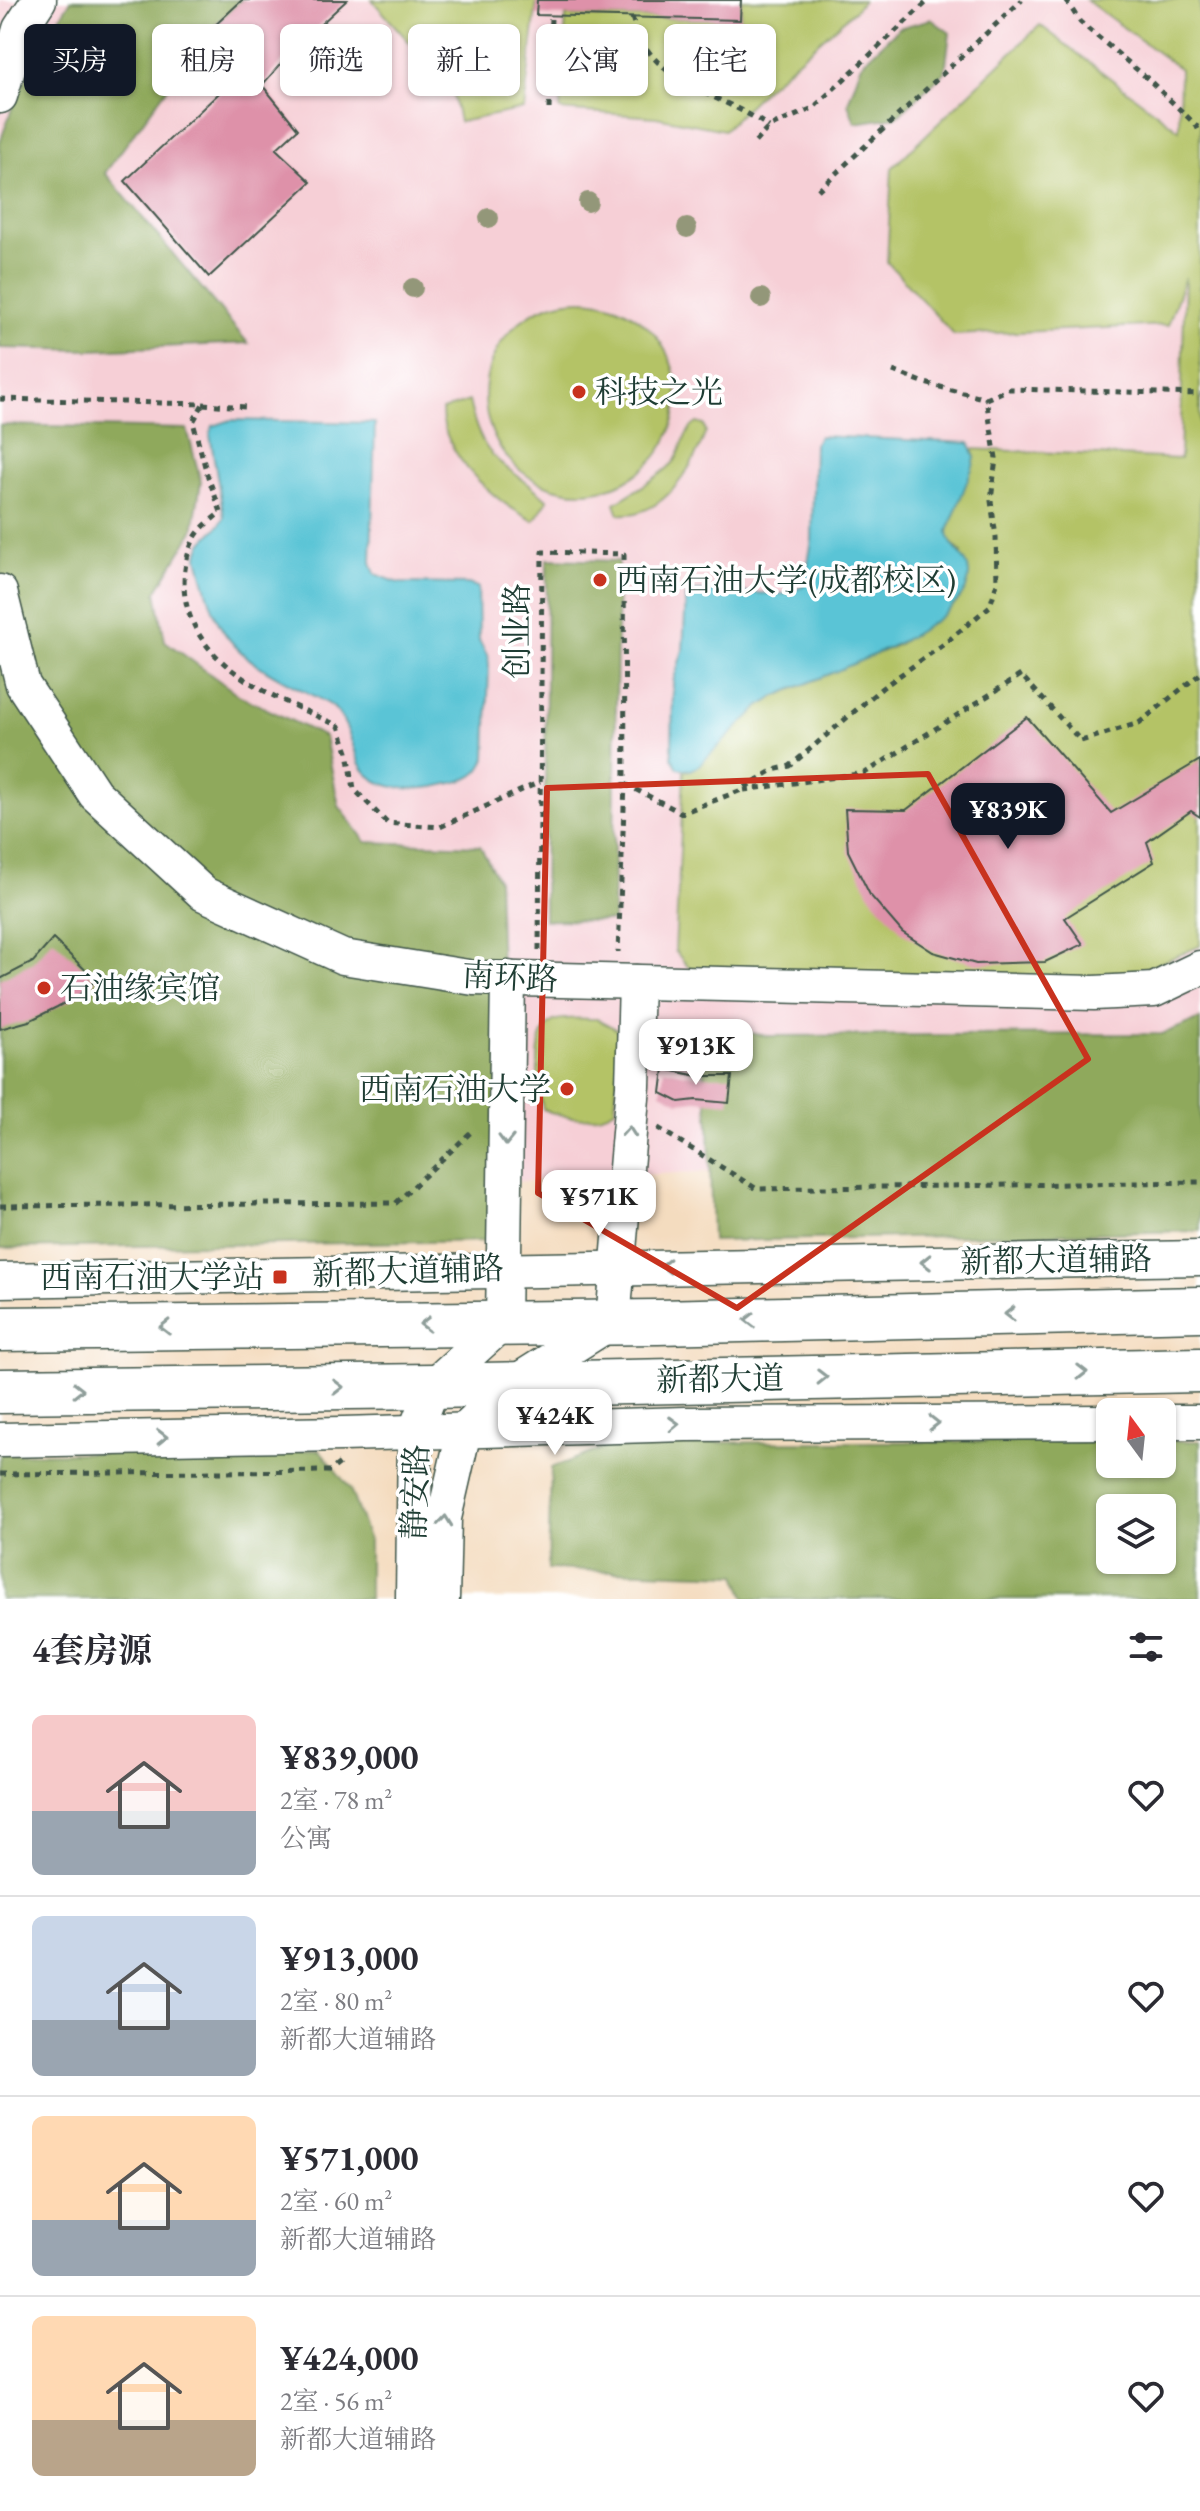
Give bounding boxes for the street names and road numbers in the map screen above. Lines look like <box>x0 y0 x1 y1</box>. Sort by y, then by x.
street label: 创业路 <box>496 583 538 679</box>
street label: 南环路 <box>461 954 559 1000</box>
street label: 新都大道辅路 <box>960 1237 1152 1283</box>
street label: 新都大道辅路 <box>311 1247 505 1295</box>
street label: 新都大道 <box>656 1357 784 1401</box>
street label: 静安路 <box>392 1443 438 1541</box>

